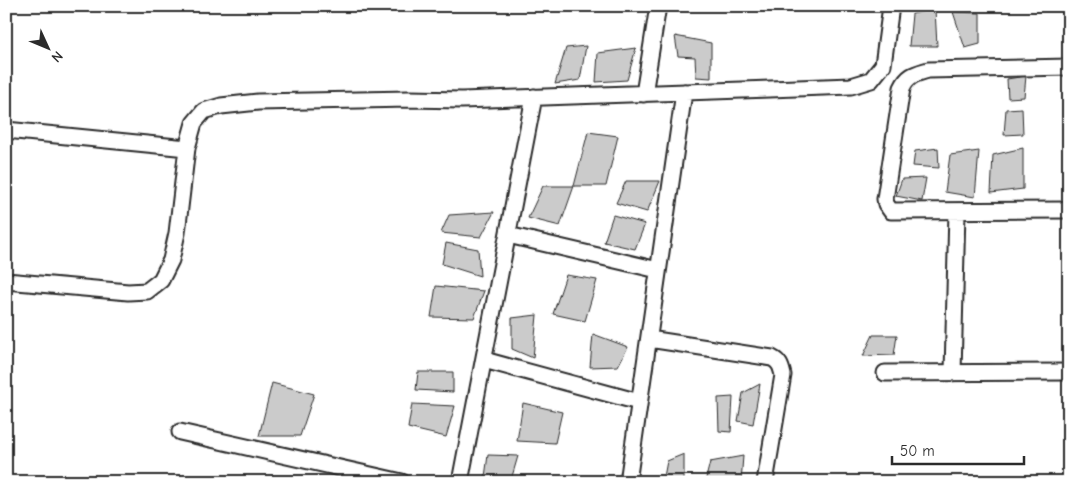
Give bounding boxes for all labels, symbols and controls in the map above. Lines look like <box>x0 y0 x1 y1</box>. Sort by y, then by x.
north arrow <box>22 22 72 72</box>
text: N <box>48 47 66 66</box>
scale bar <box>892 433 1025 465</box>
text: 50 m <box>900 442 935 460</box>

